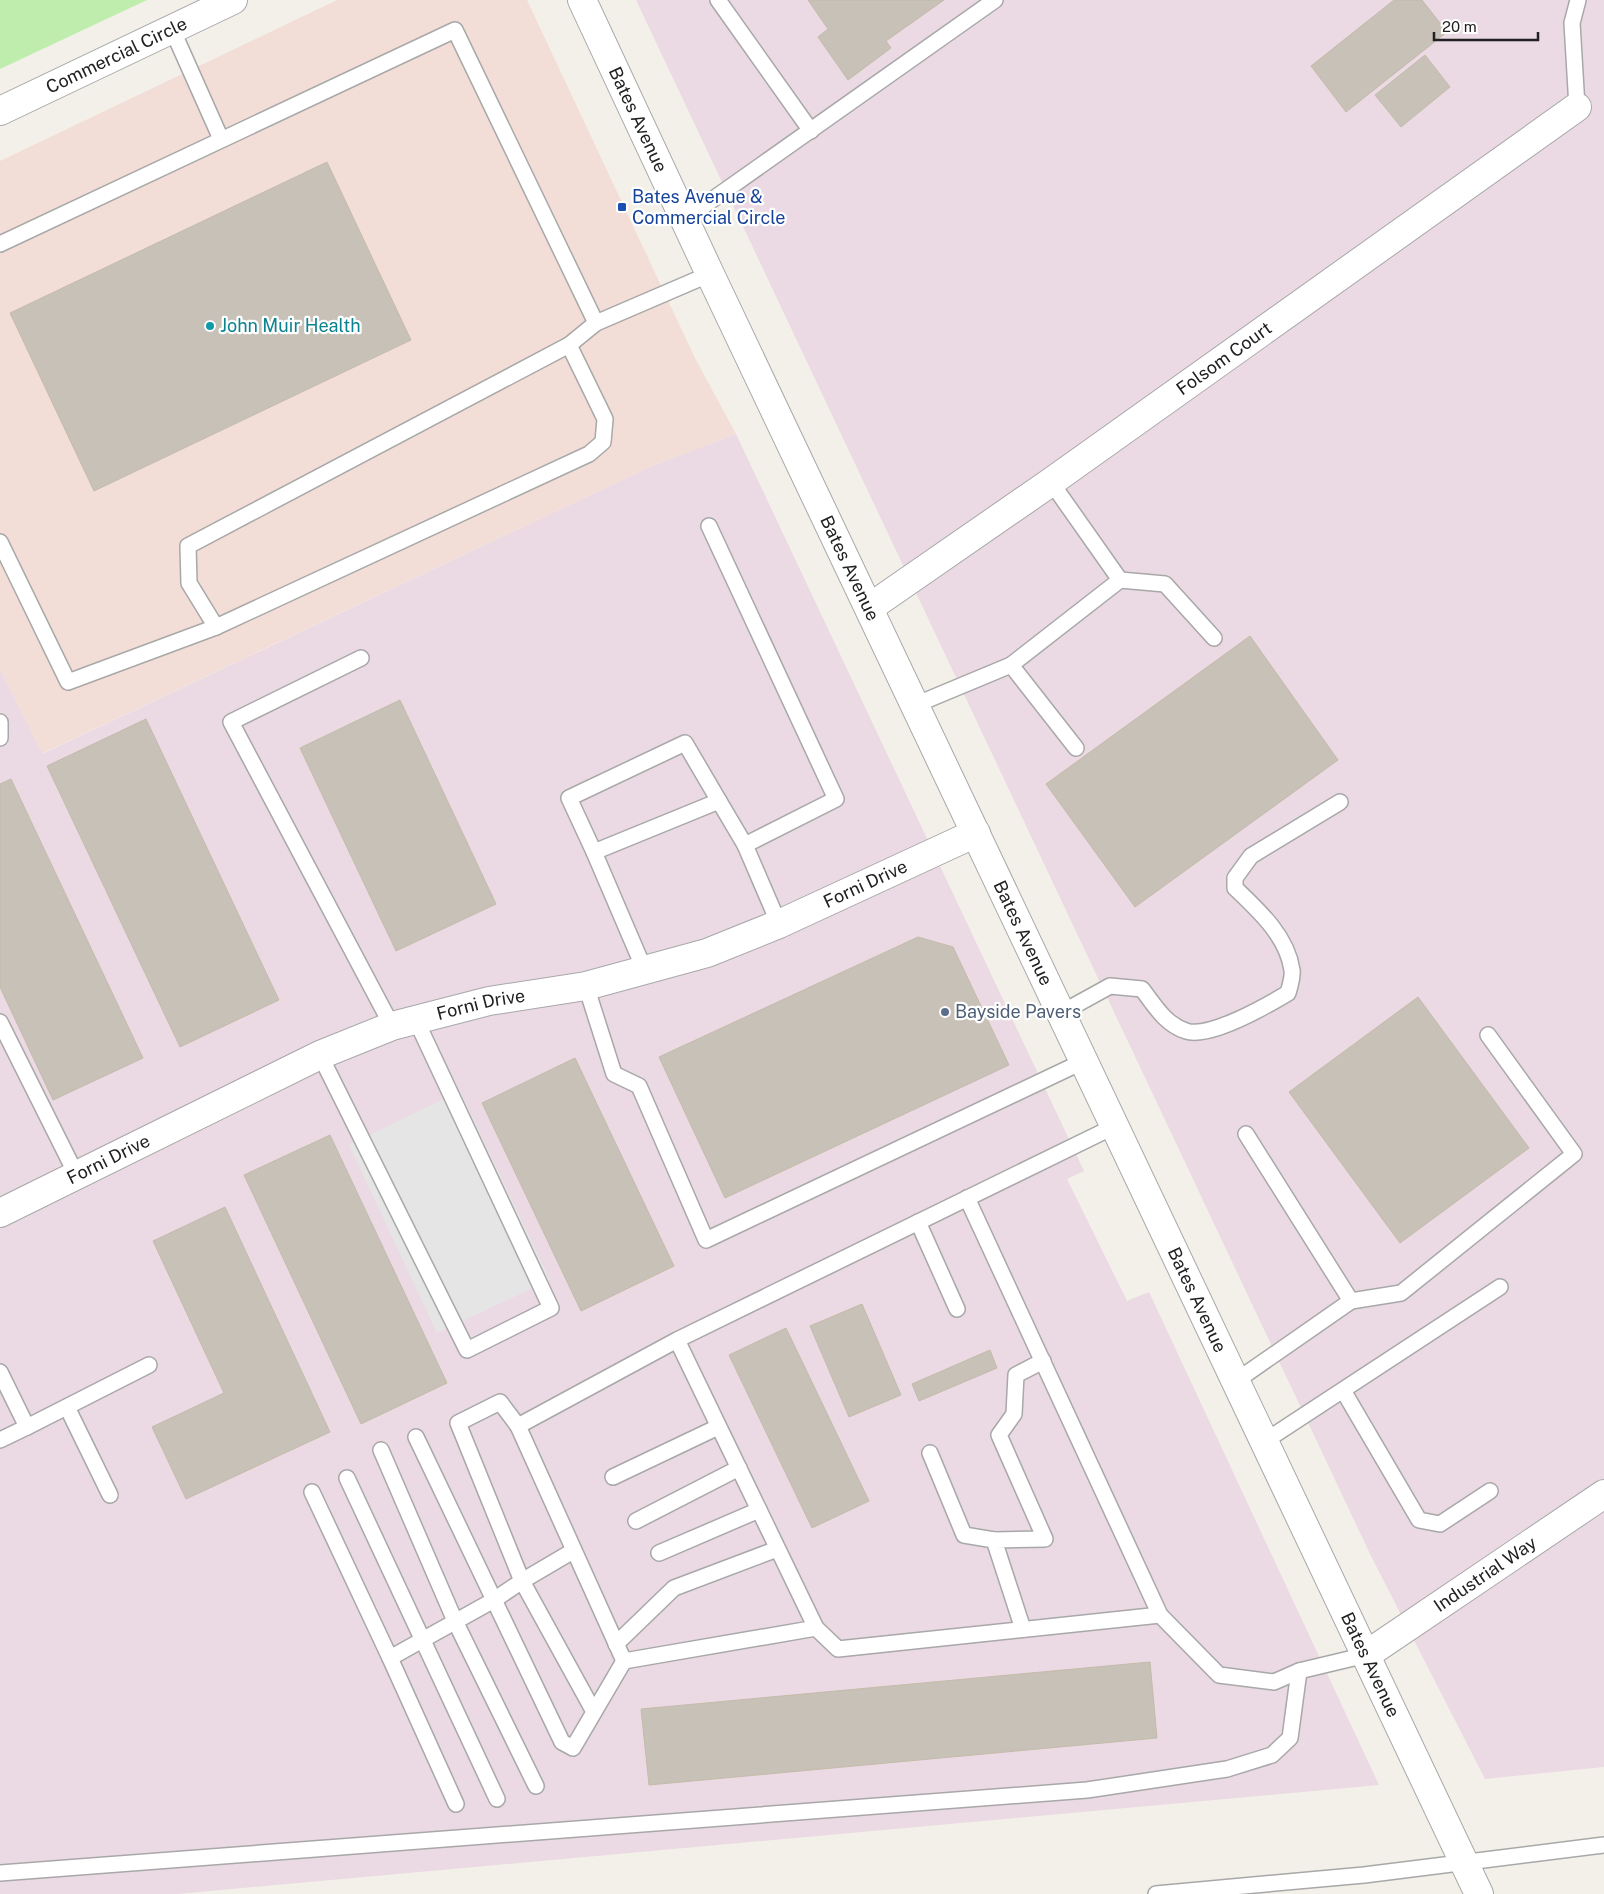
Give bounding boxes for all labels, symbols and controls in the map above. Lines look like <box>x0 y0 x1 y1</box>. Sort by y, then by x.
scale bar <box>1434 10 1538 42</box>
street label: Commercial Circle <box>42 13 190 98</box>
text: 20 m <box>1442 18 1477 35</box>
street label: Bates Avenue <box>605 63 672 175</box>
place label: Bates Avenue & Commercial Circle <box>632 186 785 228</box>
marker: Bates Avenue & Commercial Circle <box>616 201 628 213</box>
place label: John Muir Health <box>220 315 361 336</box>
street label: Folsom Court <box>1172 317 1276 399</box>
marker: John Muir Health <box>204 320 216 332</box>
street label: Bates Avenue <box>816 512 884 624</box>
street label: Forni Drive <box>820 855 910 912</box>
street label: Bates Avenue <box>989 877 1057 989</box>
street label: Forni Drive <box>434 985 526 1024</box>
place label: Bayside Pavers <box>955 1001 1081 1022</box>
marker: Bayside Pavers <box>939 1006 951 1018</box>
street label: Forni Drive <box>63 1130 153 1188</box>
street label: Bates Avenue <box>1164 1244 1231 1356</box>
street label: Industrial Way <box>1430 1532 1541 1616</box>
street label: Bates Avenue <box>1337 1609 1405 1721</box>

